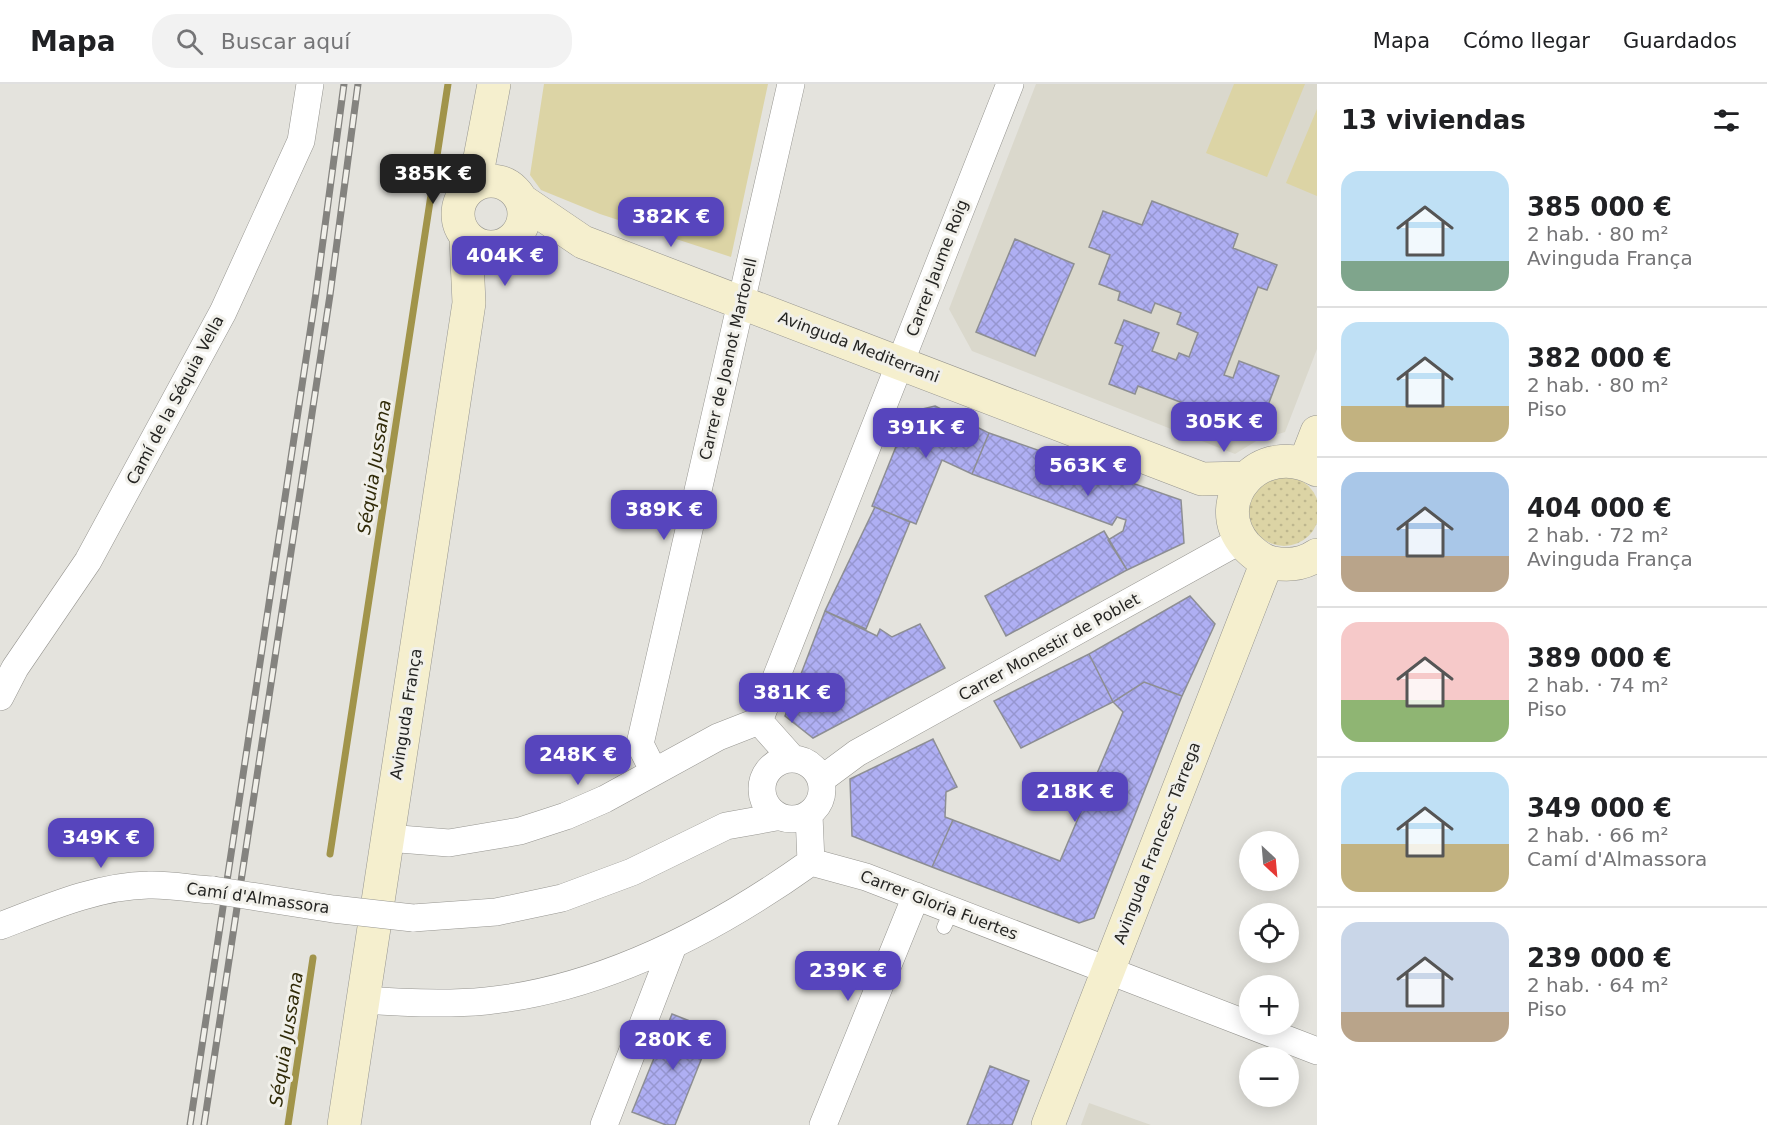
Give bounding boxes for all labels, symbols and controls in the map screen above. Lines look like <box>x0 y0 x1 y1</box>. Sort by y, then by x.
search box <box>152 14 572 68</box>
text: Mapa <box>30 25 116 58</box>
icon: search <box>173 25 206 58</box>
text: Buscar aquí <box>221 29 350 54</box>
text: Mapa <box>1373 29 1430 53</box>
text: Cómo llegar <box>1463 29 1590 53</box>
text: Guardados <box>1623 29 1737 53</box>
icon: filters <box>1710 104 1743 137</box>
text: 13 viviendas <box>1341 105 1526 135</box>
pin: 385K € <box>384 154 482 205</box>
text: 385K € <box>394 161 472 185</box>
text: 385 000 € <box>1527 192 1672 222</box>
icon: home <box>1389 195 1461 267</box>
pin: 382K € <box>622 197 720 248</box>
street label: Carrer Jaume Roig <box>902 197 972 339</box>
text: 382K € <box>632 204 710 228</box>
text: 2 hab. · 80 m² <box>1527 222 1668 246</box>
pin: 404K € <box>456 236 554 287</box>
text: 404K € <box>466 243 544 267</box>
text: Avinguda França <box>1527 246 1693 270</box>
street label: Carrer de Joanot Martorell <box>695 256 761 462</box>
street label: Avinguda Mediterrani <box>776 307 942 387</box>
street label: Camí de la Séquia Vella <box>122 312 228 488</box>
text: 382 000 € <box>1527 343 1672 373</box>
icon: home <box>1389 346 1461 418</box>
text: 2 hab. · 80 m² <box>1527 373 1668 397</box>
text: Piso <box>1527 397 1567 421</box>
water label: Séquia Jussana <box>353 398 395 536</box>
pin: 305K € <box>1175 402 1273 453</box>
pin: 391K € <box>877 408 975 459</box>
text: 305K € <box>1185 409 1263 433</box>
text: 391K € <box>887 415 965 439</box>
pin: 563K € <box>1039 446 1137 497</box>
text: 563K € <box>1049 453 1127 477</box>
pin: 389K € <box>615 490 713 541</box>
text: 404 000 € <box>1527 493 1672 523</box>
icon: home <box>1389 496 1461 568</box>
text: 389K € <box>625 497 703 521</box>
text: 2 hab. · 72 m² <box>1527 523 1668 547</box>
text: Avinguda França <box>1527 547 1693 571</box>
street label: Carrer Monestir de Poblet <box>955 589 1143 705</box>
text: 389 000 € <box>1527 643 1672 673</box>
icon: home <box>1389 646 1461 718</box>
street label: Avinguda França <box>386 647 426 781</box>
pin: 381K € <box>743 673 841 724</box>
text: 2 hab. · 74 m² <box>1527 673 1668 697</box>
text: 381K € <box>753 680 831 704</box>
text: Piso <box>1527 697 1567 721</box>
pin: 248K € <box>529 735 627 786</box>
street label: Avinguda Francesc Tàrrega <box>1110 739 1204 947</box>
text: 248K € <box>539 742 617 766</box>
pin: 218K € <box>1026 772 1124 823</box>
text: 218K € <box>1036 779 1114 803</box>
text: 349 000 € <box>1527 793 1672 823</box>
icon: home <box>1389 796 1461 868</box>
pin: 349K € <box>52 818 150 869</box>
text: 2 hab. · 66 m² <box>1527 823 1668 847</box>
text: 349K € <box>62 825 140 849</box>
north arrow <box>1239 831 1299 891</box>
map controls <box>1239 831 1299 1107</box>
text: Camí d'Almassora <box>1527 847 1707 871</box>
street label: Carrer Gloria Fuertes <box>858 866 1020 944</box>
street label: Camí d'Almassora <box>185 879 331 917</box>
button: locate <box>1239 903 1299 963</box>
text: 239 000 € <box>1527 943 1672 973</box>
icon: home <box>1389 946 1461 1018</box>
pin: 239K € <box>799 951 897 1002</box>
text: 239K € <box>809 958 887 982</box>
water label: Séquia Jussana <box>265 970 307 1108</box>
text: 2 hab. · 64 m² <box>1527 973 1668 997</box>
button: + <box>1239 975 1299 1035</box>
text: Piso <box>1527 997 1567 1021</box>
pin: 280K € <box>624 1020 722 1071</box>
text: 280K € <box>634 1027 712 1051</box>
button: − <box>1239 1047 1299 1107</box>

